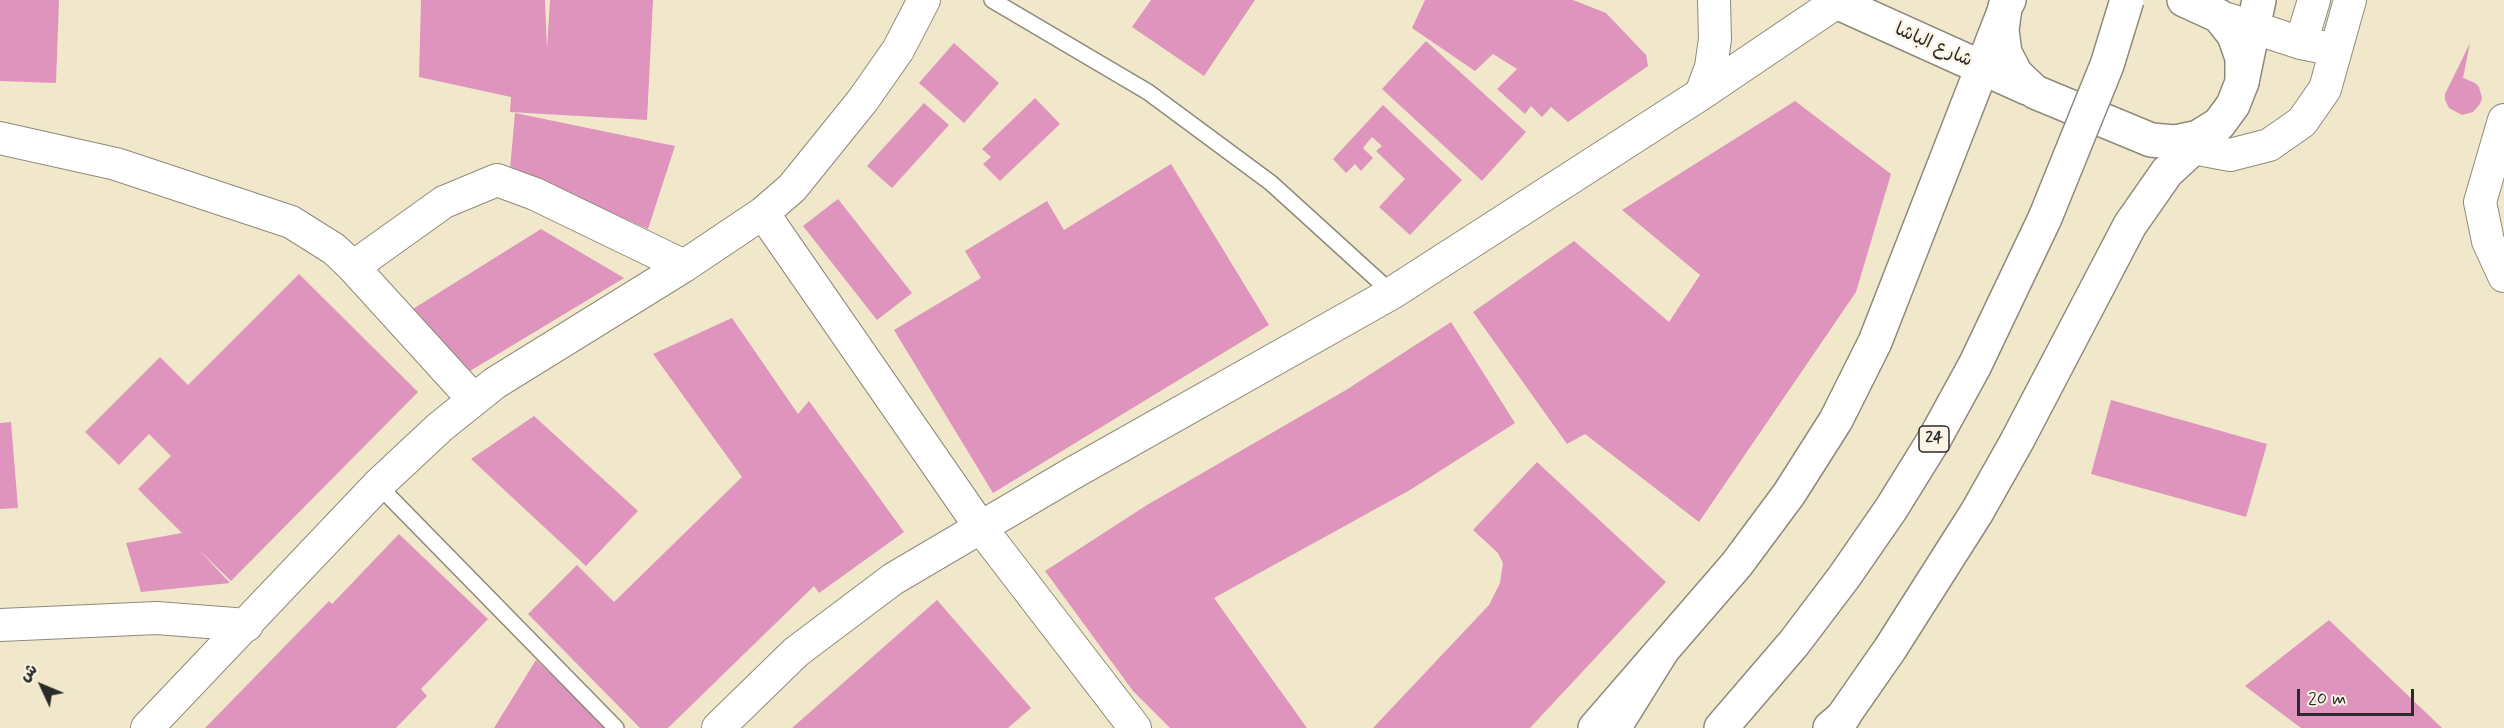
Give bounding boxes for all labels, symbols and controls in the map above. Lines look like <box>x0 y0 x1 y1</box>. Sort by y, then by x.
street label: شارع الباشا <box>1891 19 1975 73</box>
road number: 24 <box>1919 426 1949 452</box>
north arrow <box>12 656 72 716</box>
text: ش <box>15 660 42 687</box>
scale bar <box>2300 677 2417 715</box>
text: 20 m <box>2308 687 2346 711</box>

